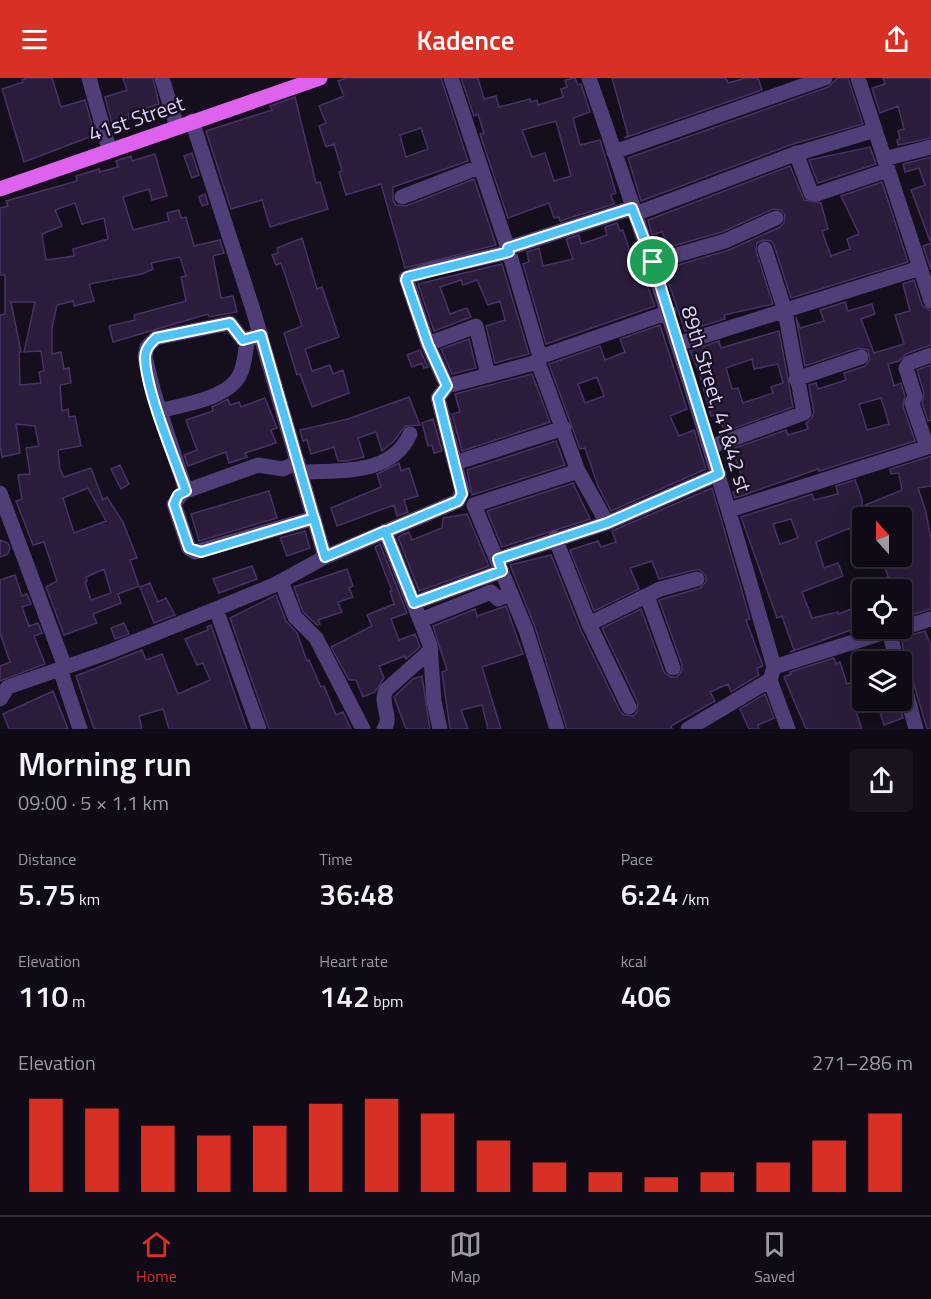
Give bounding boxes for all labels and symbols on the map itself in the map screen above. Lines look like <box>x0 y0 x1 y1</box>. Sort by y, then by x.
street label: 41st Street <box>84 86 189 149</box>
pin <box>627 236 678 287</box>
street label: 89th Street, 41&42 st <box>673 302 761 497</box>
north arrow <box>852 507 912 567</box>

